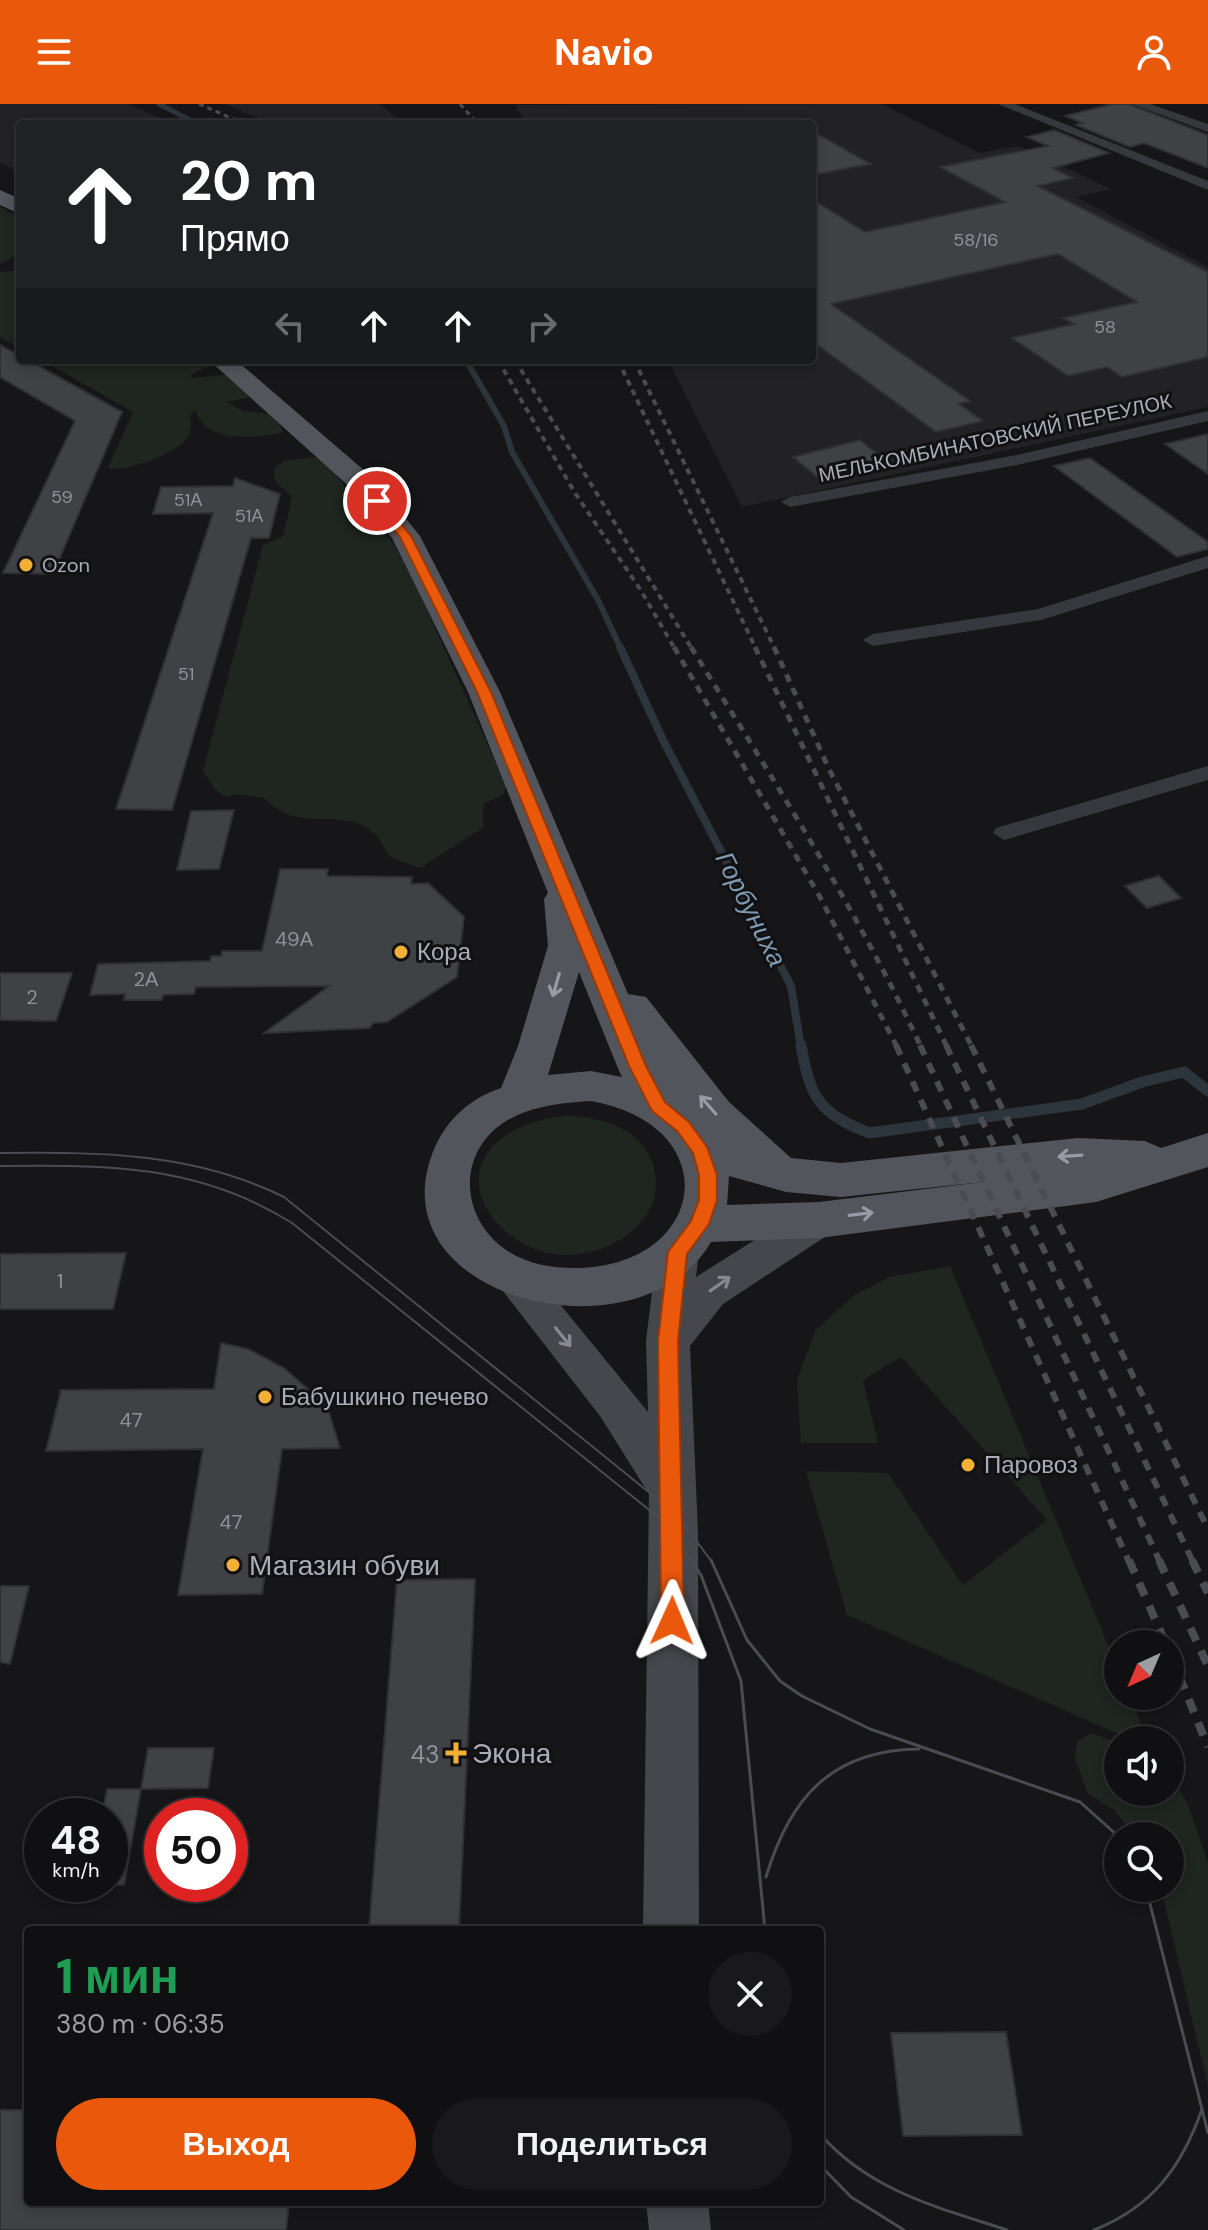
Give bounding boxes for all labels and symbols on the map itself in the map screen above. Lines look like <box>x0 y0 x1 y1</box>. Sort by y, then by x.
house number: 58/16 <box>953 228 999 252</box>
house number: 58 <box>1094 315 1116 339</box>
street label: МЕЛЬКОМБИНАТОВСКИЙ ПЕРЕУЛОК <box>816 388 1174 488</box>
pin <box>343 467 411 535</box>
house number: 59 <box>51 485 73 509</box>
house number: 51А <box>174 488 202 512</box>
house number: 51А <box>235 504 263 528</box>
place label: Ozon <box>42 552 90 578</box>
marker: Ozon <box>17 556 35 574</box>
house number: 51 <box>178 662 194 686</box>
water label: Горбуниха <box>708 846 794 972</box>
house number: 49А <box>275 926 314 952</box>
place label: Кора <box>417 936 472 967</box>
marker: Кора <box>392 943 410 961</box>
house number: 2А <box>134 966 159 992</box>
one-way arrow <box>548 971 563 997</box>
house number: 2 <box>26 984 38 1010</box>
one-way arrow <box>699 1095 717 1115</box>
one-way arrow <box>1057 1149 1084 1164</box>
one-way arrow <box>848 1206 873 1221</box>
house number: 1 <box>57 1268 63 1294</box>
one-way arrow <box>709 1275 730 1292</box>
one-way arrow <box>554 1326 572 1347</box>
place label: Бабушкино печево <box>281 1381 489 1412</box>
marker: Бабушкино печево <box>256 1388 274 1406</box>
house number: 47 <box>120 1407 142 1433</box>
place label: Паровоз <box>984 1449 1078 1480</box>
marker: Паровоз <box>959 1456 977 1474</box>
house number: 47 <box>220 1509 242 1535</box>
place label: Магазин обуви <box>249 1547 440 1584</box>
marker: Магазин обуви <box>224 1556 242 1574</box>
position arrow <box>630 1579 714 1663</box>
north arrow <box>1104 1630 1184 1710</box>
place label: Экона <box>472 1735 552 1772</box>
house number: 43 <box>411 1739 439 1770</box>
marker: Экона <box>447 1744 465 1762</box>
speed limit sign: 50 <box>144 1798 248 1902</box>

